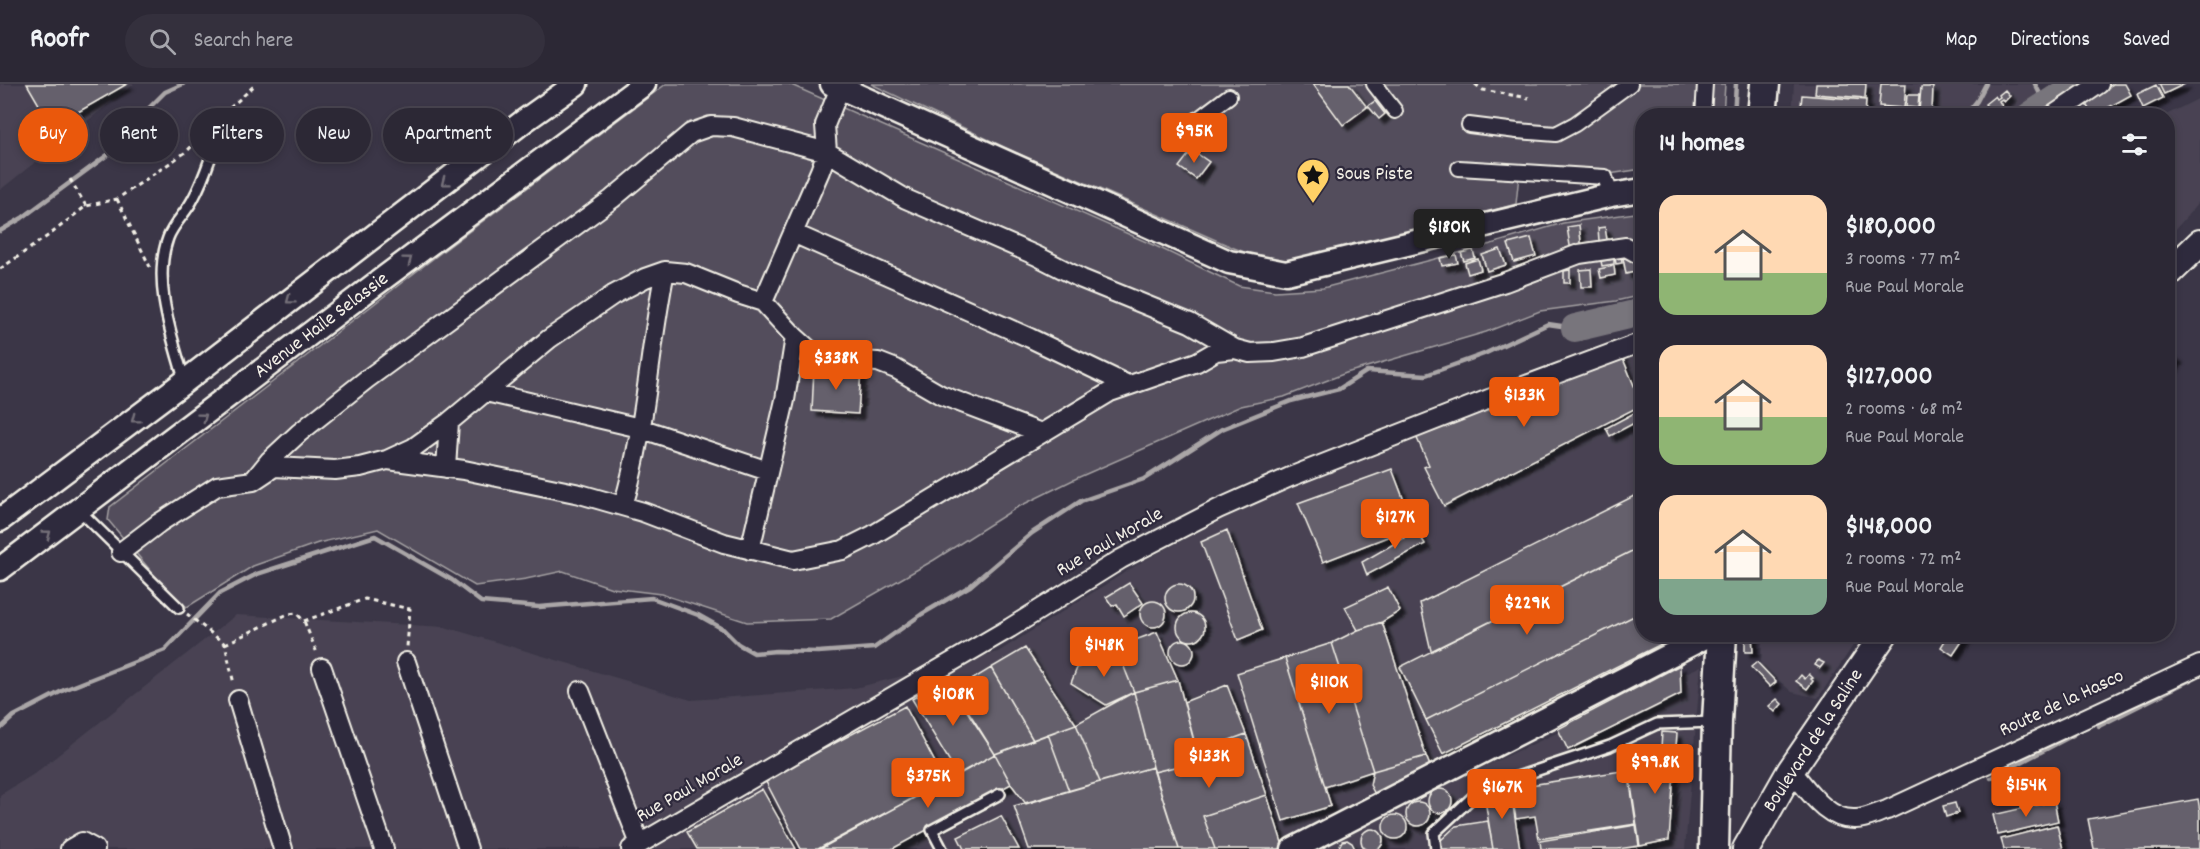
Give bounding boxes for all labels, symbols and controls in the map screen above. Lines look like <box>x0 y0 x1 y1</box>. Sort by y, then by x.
search box <box>125 14 545 68</box>
text: Roofr <box>30 21 89 61</box>
icon: search <box>146 25 179 58</box>
text: Search here <box>194 26 293 57</box>
text: Map <box>1946 26 1977 56</box>
text: Directions <box>2010 26 2090 56</box>
text: Saved <box>2123 26 2170 56</box>
chip: Buy <box>18 108 88 162</box>
chip: Rent <box>100 108 178 162</box>
chip: Filters <box>190 108 284 162</box>
chip: New <box>296 108 371 162</box>
chip: Apartment <box>383 108 513 162</box>
pin: $95K <box>1158 113 1230 164</box>
text: $95K <box>1175 118 1213 146</box>
text: 14 homes <box>1659 126 1745 163</box>
icon: filters <box>2118 128 2151 161</box>
place icon: Sous Piste <box>1295 157 1331 204</box>
place label: Sous Piste <box>1336 161 1413 189</box>
one-way arrow <box>441 174 452 185</box>
pin: $180K <box>1407 209 1491 260</box>
text: $180,000 <box>1845 209 1936 246</box>
text: $180K <box>1428 214 1470 242</box>
icon: home <box>1707 219 1779 291</box>
text: 3 rooms · 77 m² <box>1845 246 1961 274</box>
one-way arrow <box>401 256 412 267</box>
street label: Avenue Haile Selassie <box>249 266 395 386</box>
text: Rue Paul Morale <box>1845 274 1964 302</box>
one-way arrow <box>285 292 296 303</box>
pin: $338K <box>794 340 878 391</box>
text: $338K <box>813 345 859 373</box>
text: $127,000 <box>1845 359 1933 396</box>
icon: home <box>1707 369 1779 441</box>
pin: $133K <box>1482 377 1566 428</box>
text: $133K <box>1503 382 1545 410</box>
text: 2 rooms · 68 m² <box>1845 396 1963 424</box>
one-way arrow <box>131 411 142 422</box>
one-way arrow <box>196 413 207 424</box>
text: Rue Paul Morale <box>1845 424 1964 452</box>
pin: $127K <box>1353 499 1437 550</box>
street label: Rue Paul Morale <box>1051 501 1169 585</box>
text: $127K <box>1375 504 1415 532</box>
text: $148,000 <box>1845 509 1933 546</box>
icon: home <box>1707 519 1779 591</box>
one-way arrow <box>40 530 51 541</box>
text: 2 rooms · 72 m² <box>1845 546 1961 574</box>
text: Rue Paul Morale <box>1845 574 1964 602</box>
pin: $229K <box>1485 585 1569 636</box>
text: $229K <box>1504 590 1550 618</box>
pin: $148K <box>1062 627 1146 678</box>
text: $148K <box>1084 632 1124 660</box>
street label: Route de la Hasco <box>1995 663 2129 745</box>
pin: $110K <box>1287 664 1371 715</box>
street label: Boulevard de la Saline <box>1757 664 1871 818</box>
text: $110K <box>1309 669 1349 697</box>
pin: $108K <box>911 676 995 727</box>
text: $108K <box>932 681 974 709</box>
pin: $133K <box>1167 738 1251 789</box>
text: $133K <box>1188 743 1230 771</box>
pin: $99.8K <box>1606 744 1704 795</box>
street label: Rue Paul Morale <box>631 747 749 831</box>
text: $99.8K <box>1630 749 1680 777</box>
pin: $375K <box>886 758 970 809</box>
text: $375K <box>905 763 951 791</box>
pin: $154K <box>1984 767 2068 818</box>
pin: $167K <box>1460 769 1544 820</box>
text: $154K <box>2005 772 2047 800</box>
text: $167K <box>1481 774 1523 802</box>

